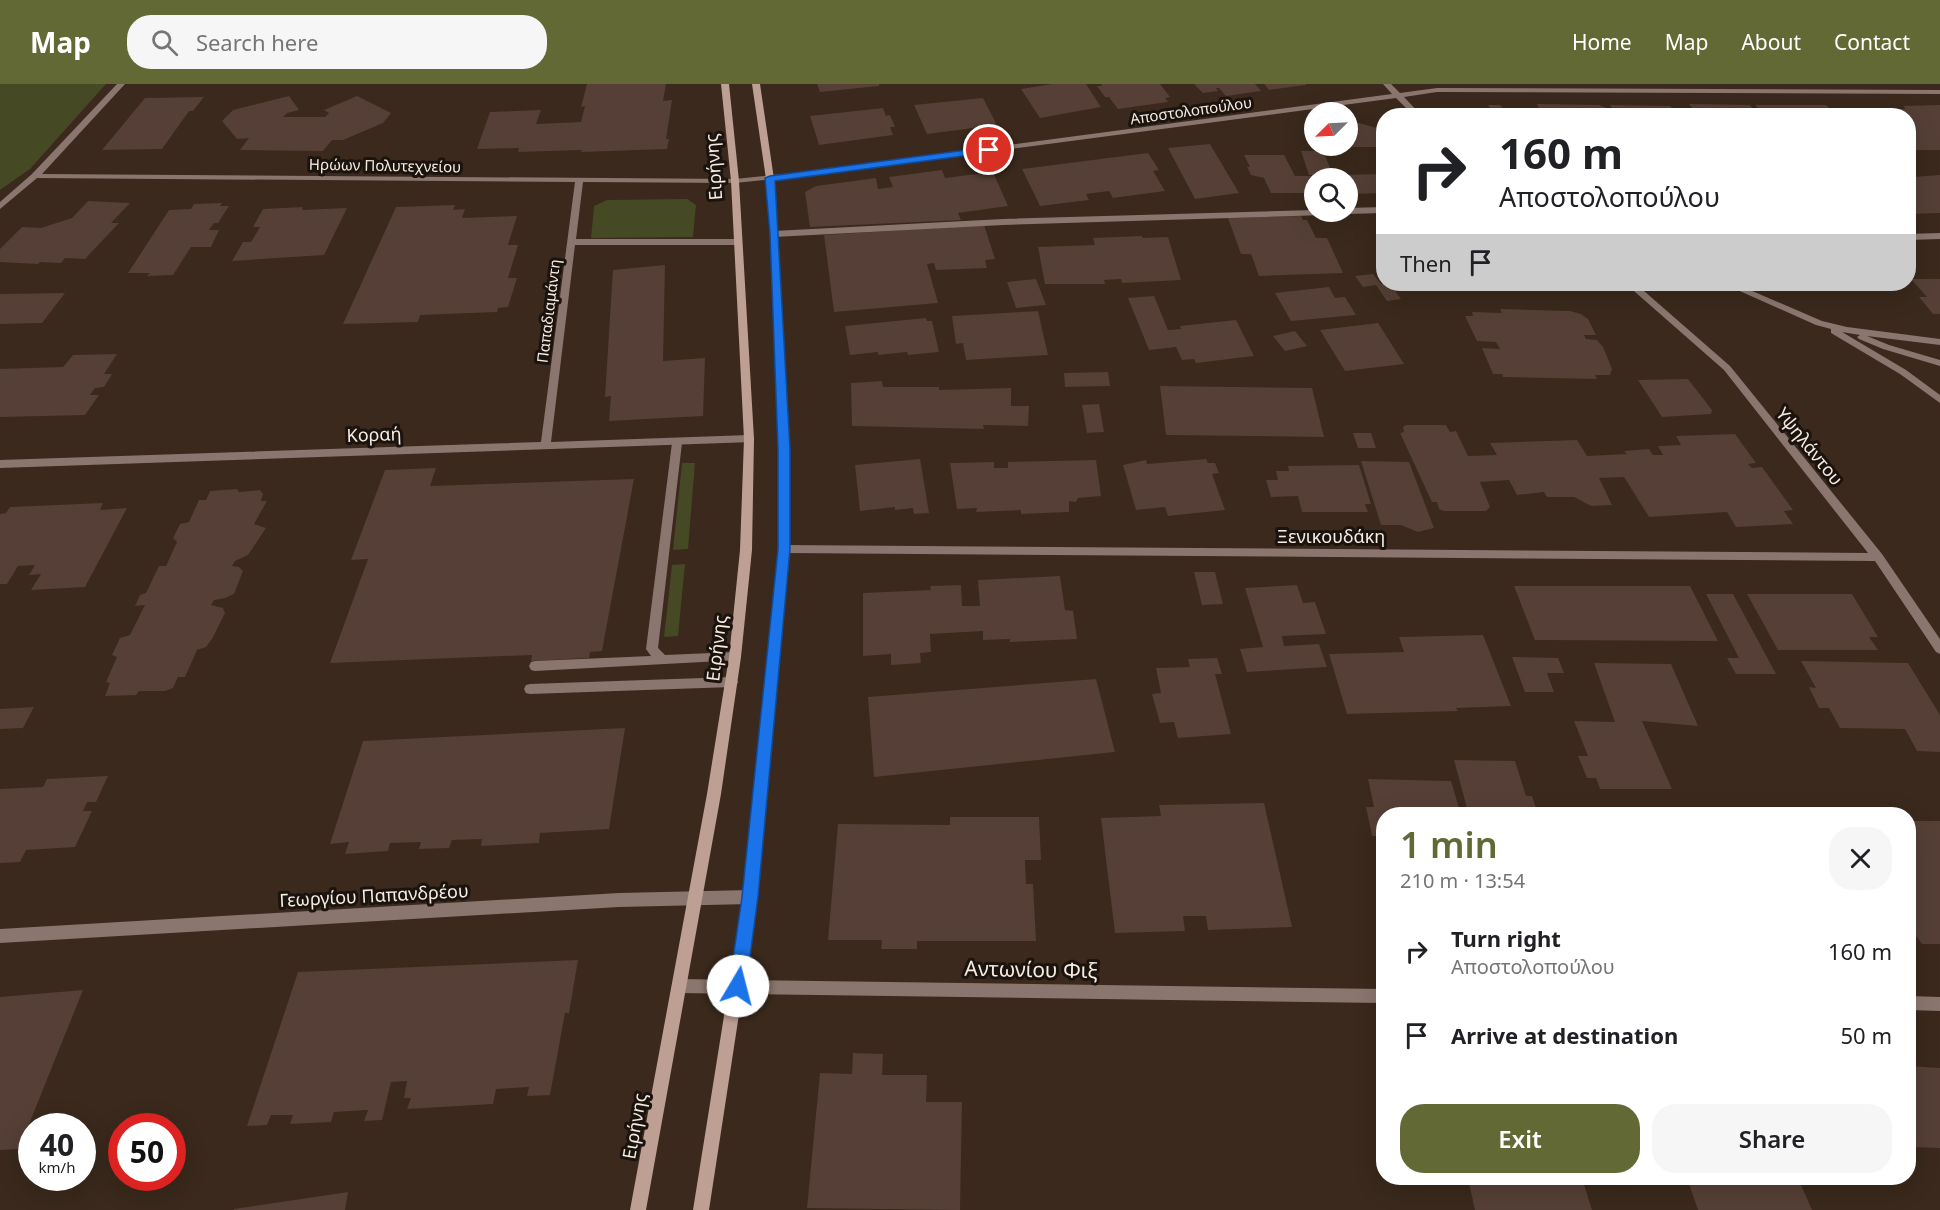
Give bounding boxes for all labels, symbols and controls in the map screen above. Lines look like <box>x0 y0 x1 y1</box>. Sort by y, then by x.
search box <box>127 15 547 69</box>
text: Map <box>30 23 91 61</box>
icon: search <box>148 26 181 59</box>
text: Search here <box>196 27 318 57</box>
text: Home <box>1572 28 1632 56</box>
text: Map <box>1665 28 1708 56</box>
text: About <box>1741 28 1801 56</box>
text: Contact <box>1834 28 1910 56</box>
street label: Αποστολοπούλου <box>1129 92 1253 128</box>
north arrow <box>1304 102 1358 156</box>
map controls <box>1304 102 1358 222</box>
pin <box>963 124 1014 175</box>
text: 160 m <box>1499 124 1623 181</box>
icon: right <box>1400 132 1478 210</box>
street label: Ειρήνης <box>699 133 727 201</box>
icon: arrive <box>972 133 1005 166</box>
street label: Ηρώων Πολυτεχνείου <box>309 154 461 176</box>
button: search <box>1304 168 1358 222</box>
text: Αποστολοπούλου <box>1499 178 1720 215</box>
icon: arrive <box>1464 246 1497 279</box>
text: Then <box>1400 248 1452 278</box>
street label: Παπαδιαμάντη <box>532 258 564 364</box>
street label: Υψηλάντου <box>1771 402 1849 490</box>
street label: Κοραή <box>346 421 402 447</box>
street label: Ξενικουδάκη <box>1277 524 1385 548</box>
street label: Ειρήνης <box>700 613 732 683</box>
text: 1 min <box>1400 820 1498 869</box>
button: close <box>1829 827 1892 890</box>
text: 210 m · 13:54 <box>1400 867 1525 894</box>
street label: Γεωργίου Παπανδρέου <box>279 878 469 912</box>
text: Turn right <box>1451 923 1561 953</box>
icon: right <box>1400 935 1433 968</box>
text: 160 m <box>1828 936 1892 966</box>
text: Αποστολοπούλου <box>1451 953 1615 980</box>
position arrow <box>706 954 770 1018</box>
street label: Αντωνίου Φιξ <box>964 954 1098 984</box>
icon: arrive <box>1400 1019 1433 1052</box>
text: Arrive at destination <box>1451 1020 1678 1050</box>
text: 50 m <box>1841 1020 1892 1050</box>
street label: Ειρήνης <box>616 1091 652 1161</box>
button: Exit <box>1400 1104 1640 1173</box>
button: Share <box>1652 1104 1892 1173</box>
speed limit sign: 50 <box>108 1113 186 1191</box>
text: 40 <box>40 1124 74 1165</box>
text: km/h <box>39 1157 75 1177</box>

